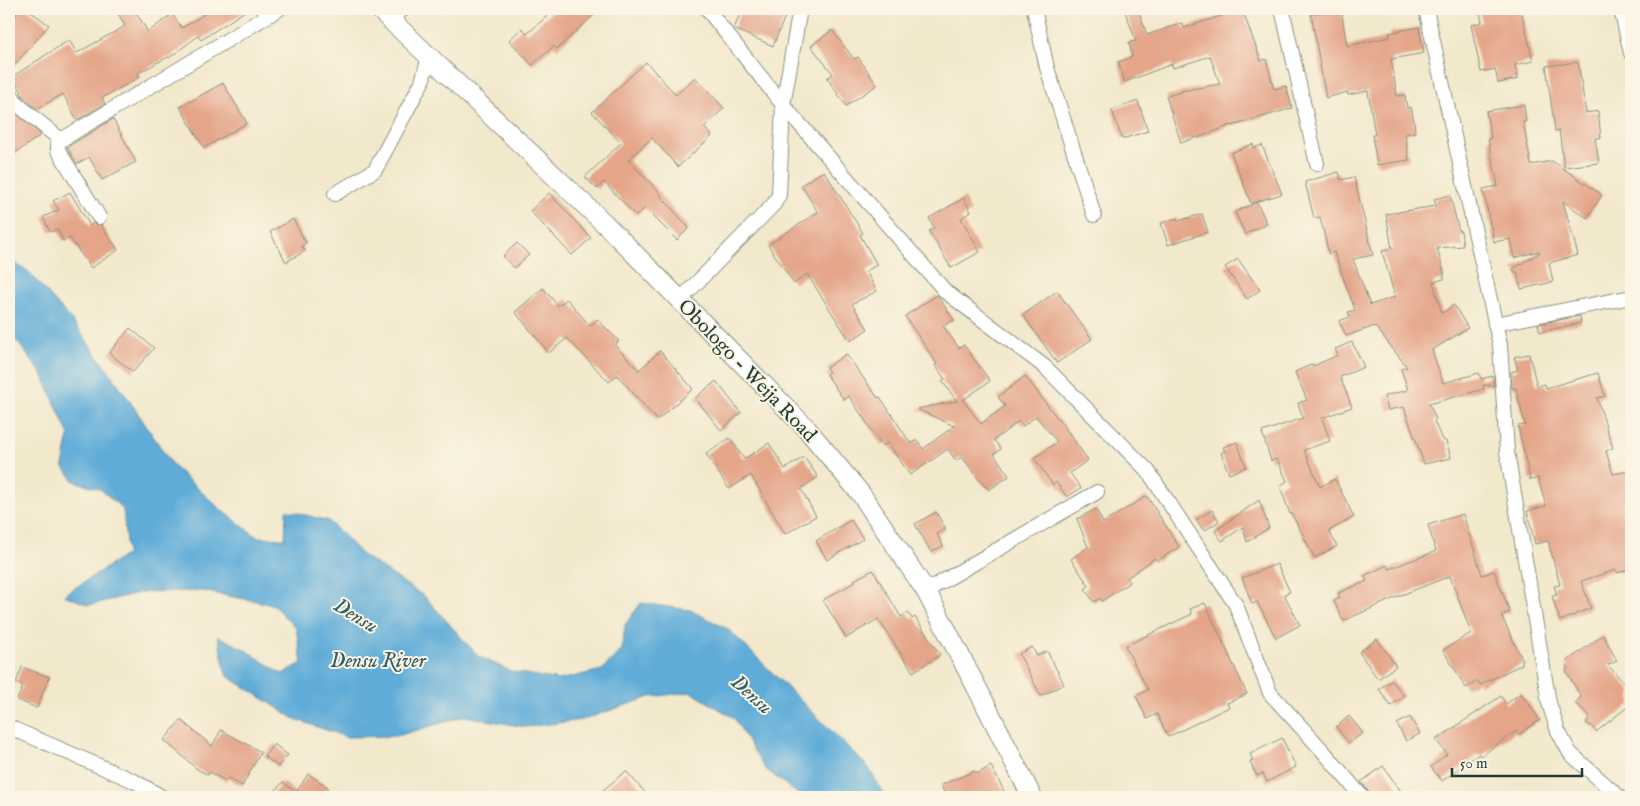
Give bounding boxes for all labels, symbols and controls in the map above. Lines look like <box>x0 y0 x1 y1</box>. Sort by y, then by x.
street label: Obologo - Weija Road <box>672 294 822 448</box>
water label: Densu <box>328 593 382 640</box>
water label: Densu River <box>330 648 427 675</box>
water label: Densu <box>724 669 778 721</box>
scale bar <box>1452 746 1582 778</box>
text: 50 m <box>1460 754 1488 773</box>

